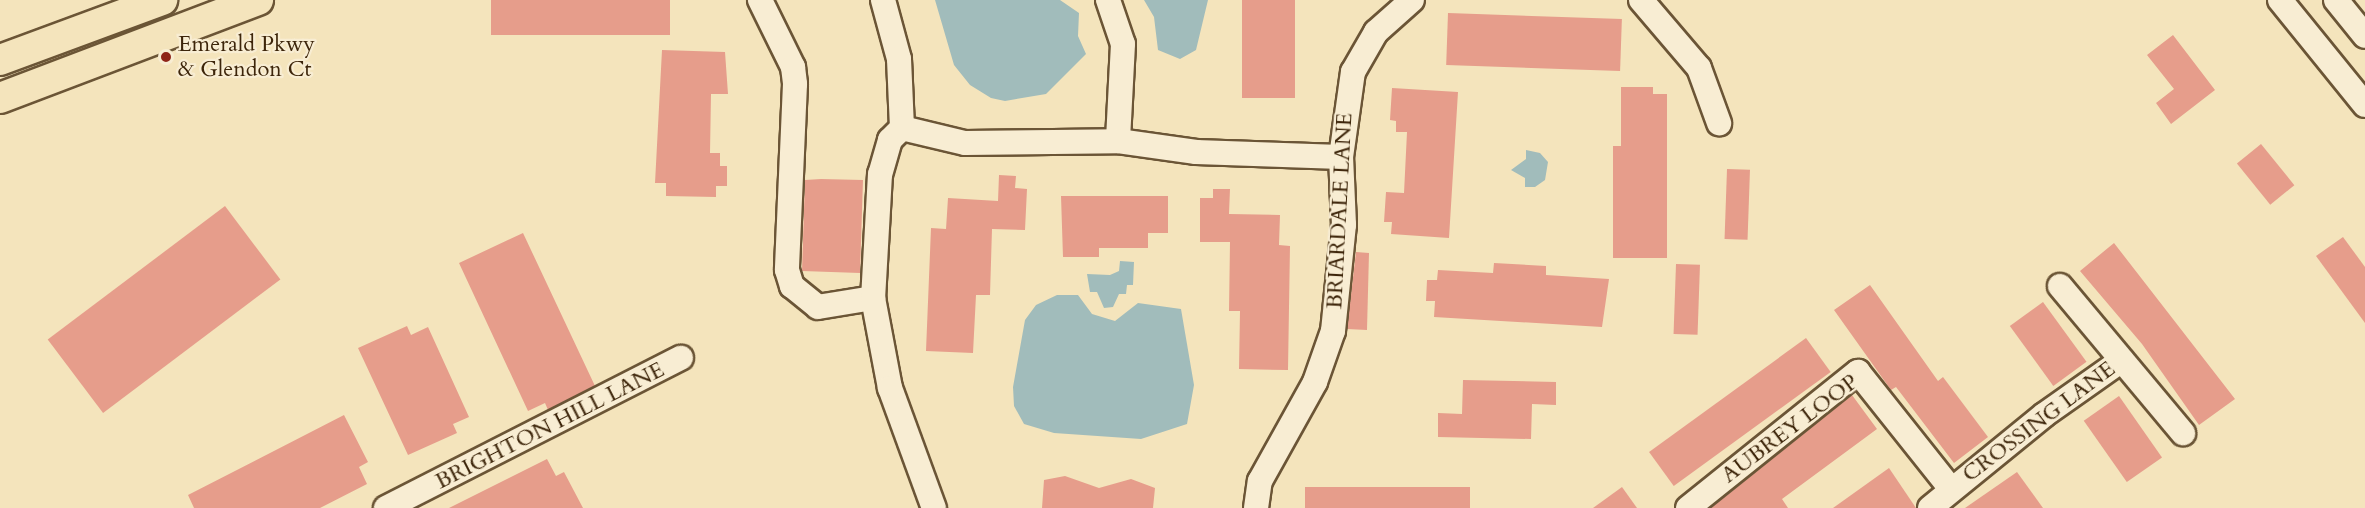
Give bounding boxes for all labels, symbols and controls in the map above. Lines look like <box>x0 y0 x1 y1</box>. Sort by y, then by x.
place label: Emerald Pkwy & Glendon Ct <box>178 31 315 82</box>
marker: Emerald Pkwy & Glendon Ct <box>159 50 173 64</box>
street label: BRIARDALE LANE <box>1322 112 1358 310</box>
street label: CROSSING LANE <box>1958 356 2120 488</box>
street label: BRIGHTON HILL LANE <box>431 357 669 495</box>
street label: AUBREY LOOP <box>1717 369 1863 489</box>

